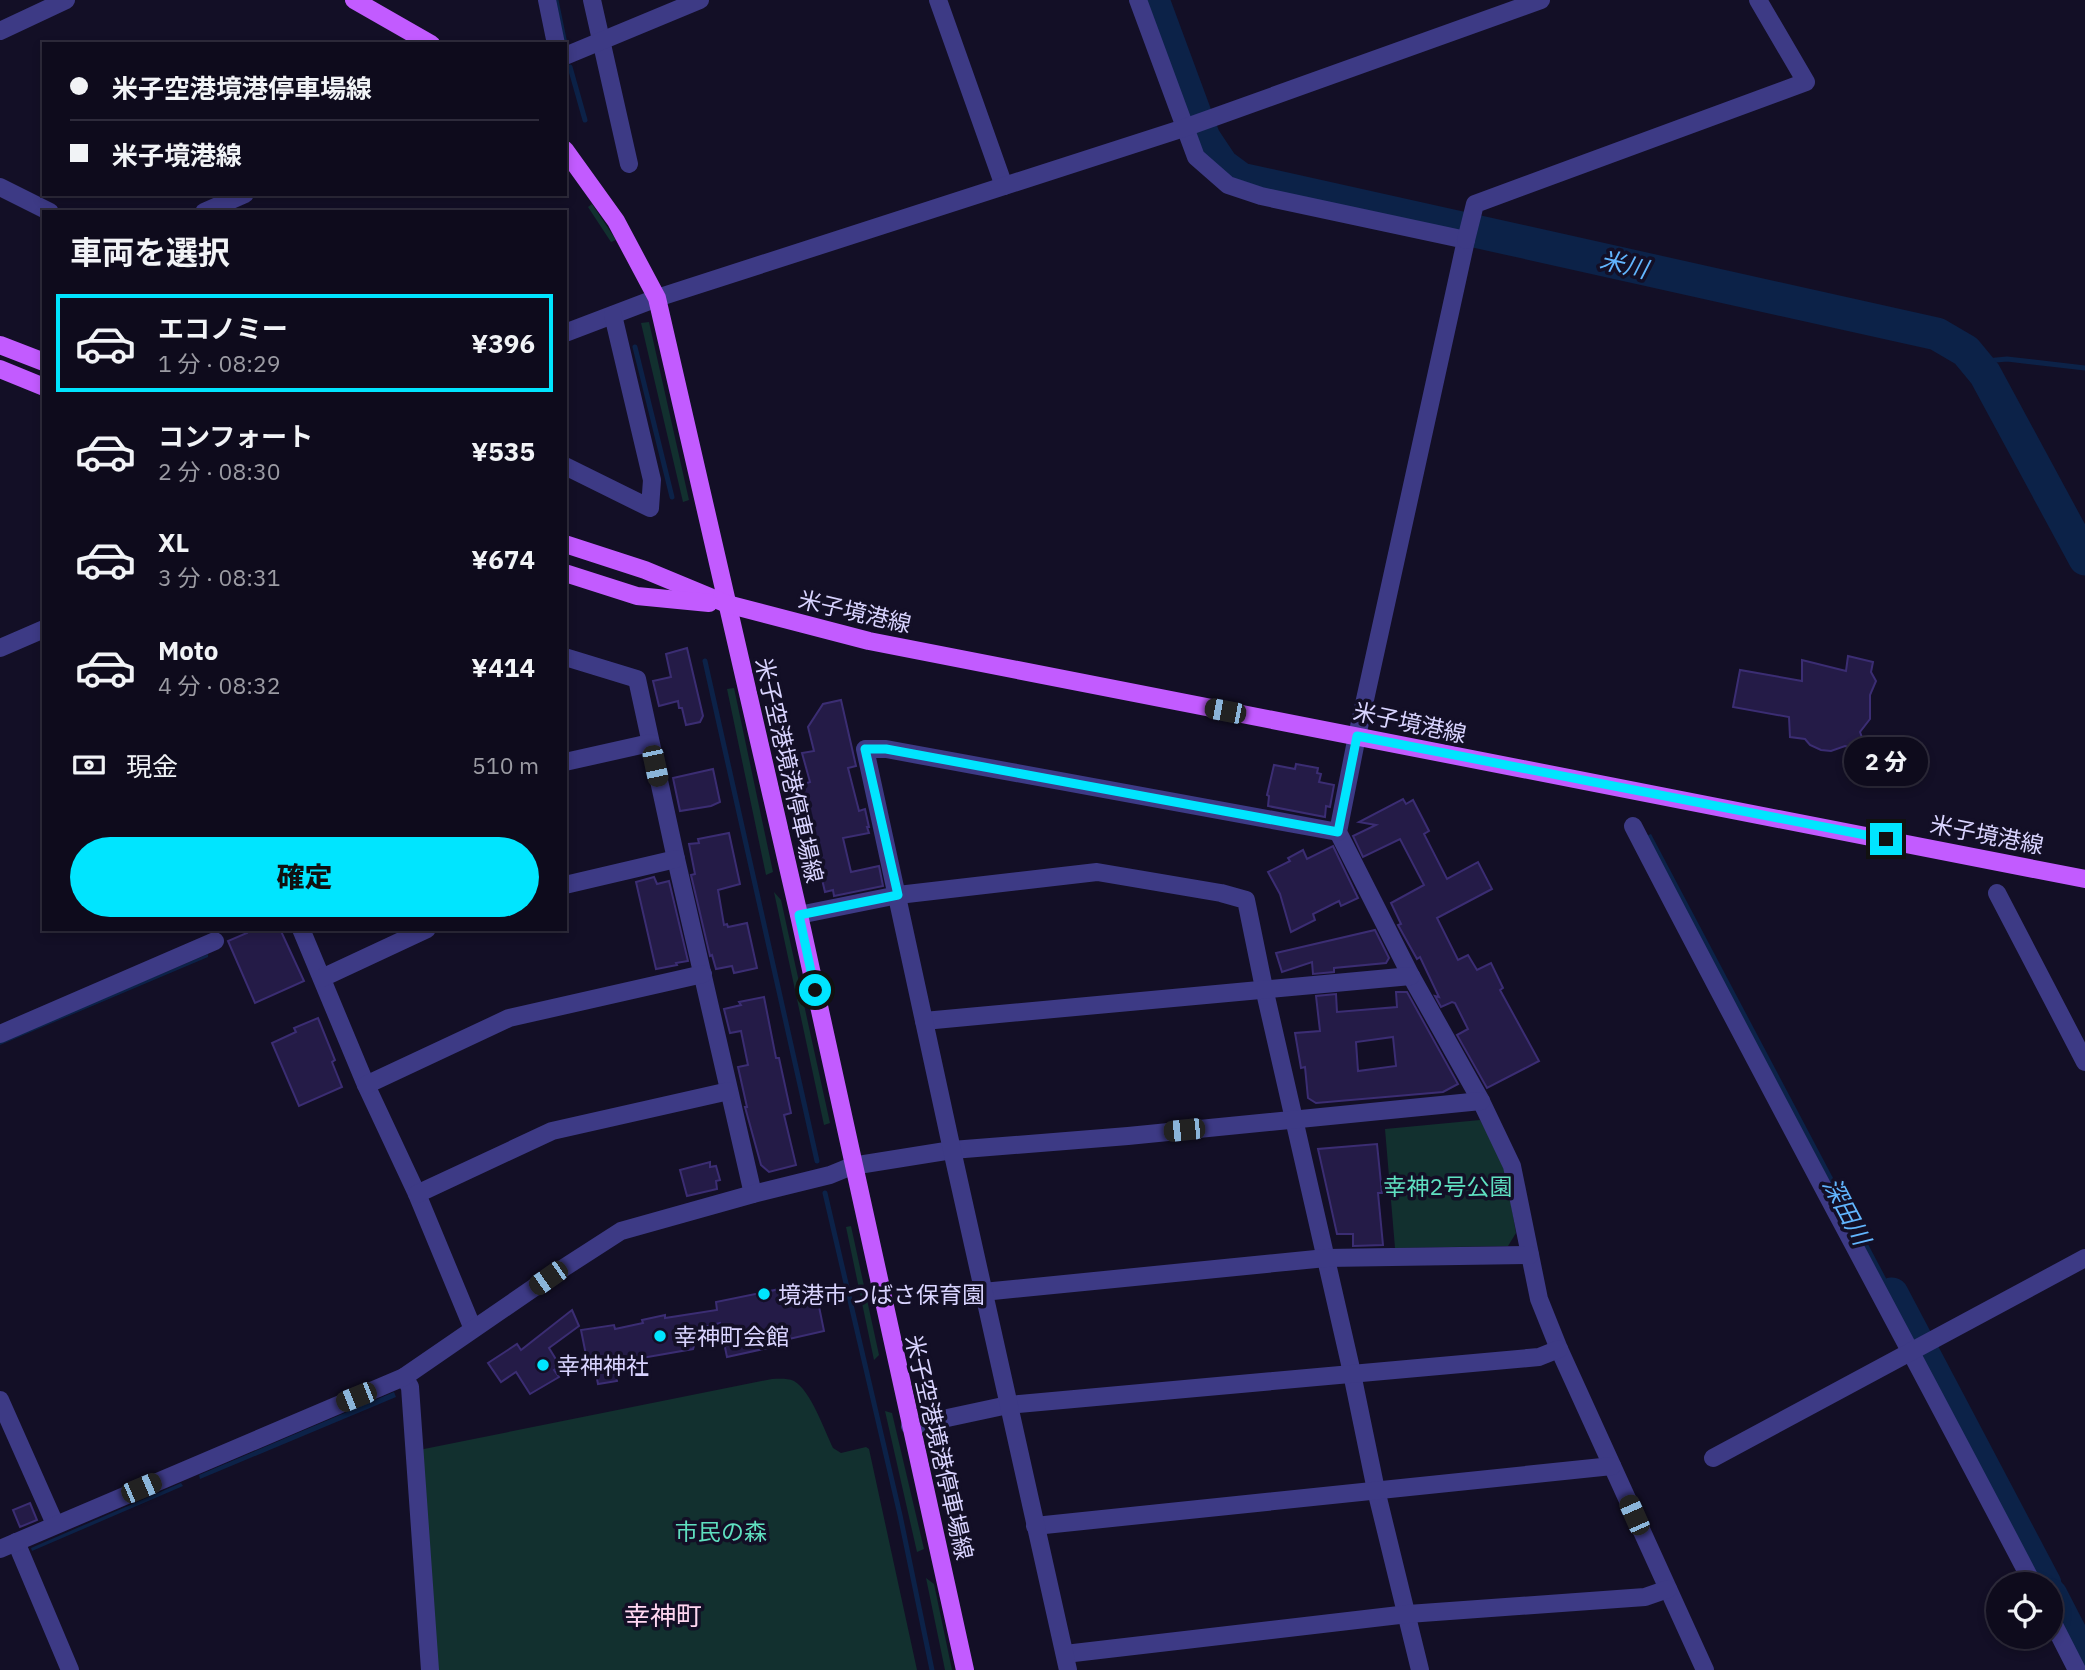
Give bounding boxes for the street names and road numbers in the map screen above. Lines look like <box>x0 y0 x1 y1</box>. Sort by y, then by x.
street label: 米子境港線 <box>796 583 914 639</box>
street label: 米子空港境港停車場線 <box>750 655 830 885</box>
street label: 米子境港線 <box>1351 695 1469 749</box>
street label: 米子境港線 <box>1928 808 2046 860</box>
street label: 米子空港境港停車場線 <box>900 1332 980 1562</box>

